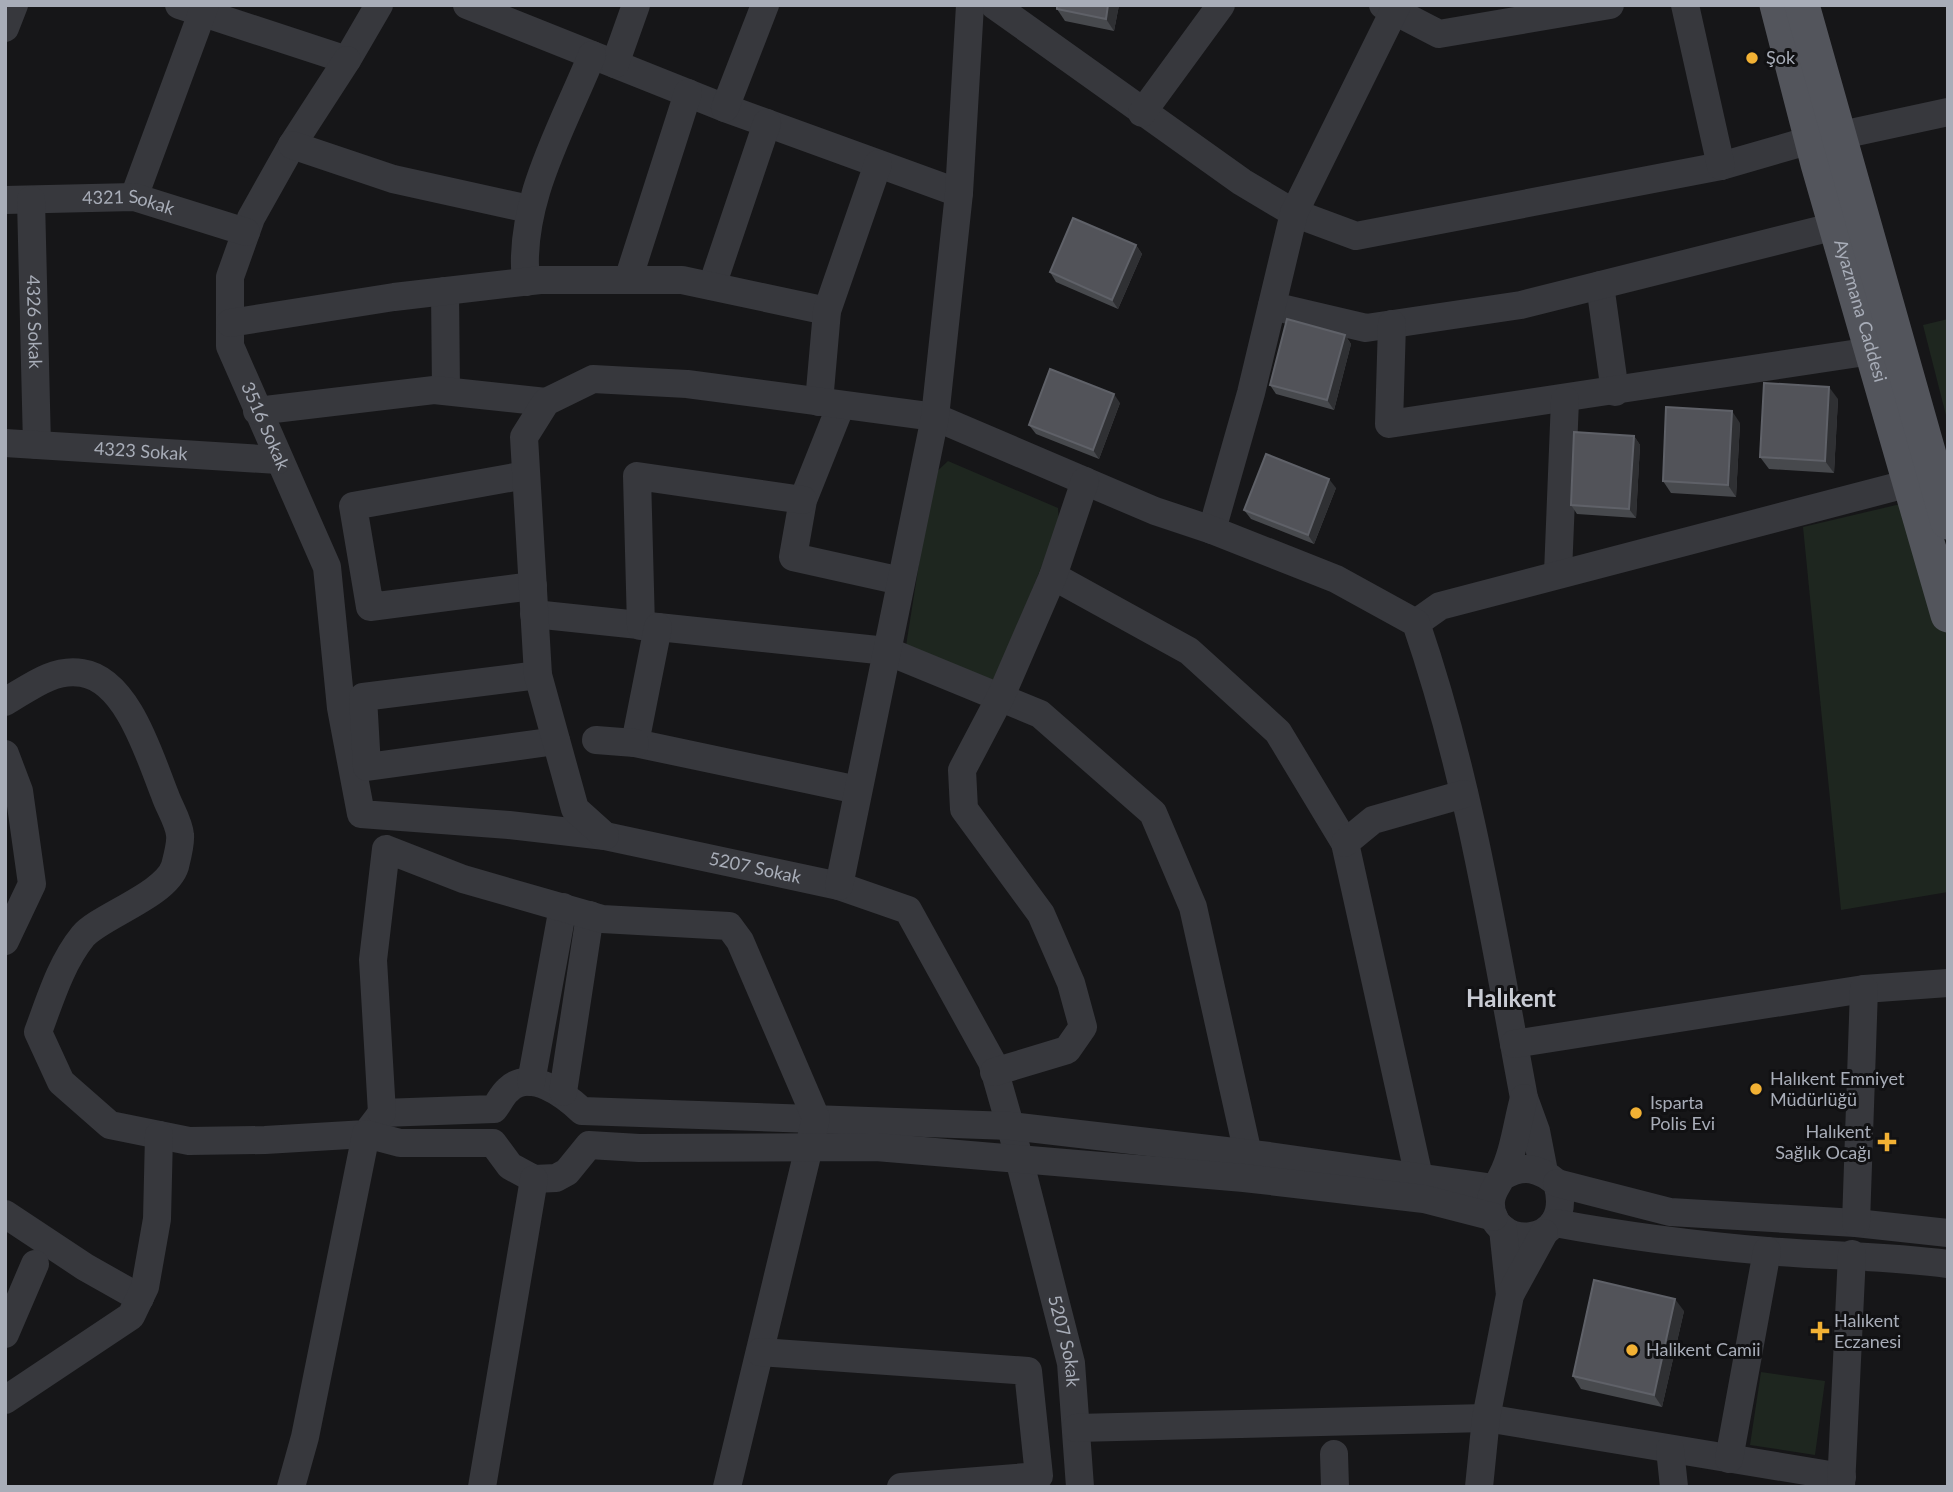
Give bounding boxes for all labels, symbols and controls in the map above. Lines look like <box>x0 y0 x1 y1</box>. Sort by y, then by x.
place label: Şok <box>1766 46 1796 68</box>
marker: Şok <box>1744 50 1760 66</box>
street label: 4321 Sokak <box>82 185 178 219</box>
street label: Ayazmana Caddesi <box>1830 236 1892 385</box>
street label: 4326 Sokak <box>23 275 47 370</box>
street label: 3516 Sokak <box>237 378 295 474</box>
street label: 4323 Sokak <box>93 437 189 464</box>
street label: 5207 Sokak <box>707 847 804 888</box>
district label: Halıkent <box>1466 983 1556 1012</box>
place label: Halıkent Emniyet Müdürlüğü <box>1770 1067 1905 1110</box>
marker: Halıkent Emniyet Müdürlüğü <box>1748 1081 1764 1097</box>
place label: Isparta Polis Evi <box>1650 1091 1715 1134</box>
marker: Isparta Polis Evi <box>1628 1105 1644 1121</box>
place label: Halıkent Sağlık Ocağı <box>1775 1120 1872 1163</box>
marker: Halıkent Sağlık Ocağı <box>1877 1132 1897 1152</box>
street label: 5207 Sokak <box>1044 1293 1085 1389</box>
place label: Halıkent Eczanesi <box>1834 1309 1901 1352</box>
marker: Halıkent Eczanesi <box>1812 1323 1828 1339</box>
place label: Halikent Camii <box>1646 1338 1761 1360</box>
marker: Halikent Camii <box>1624 1342 1640 1358</box>

